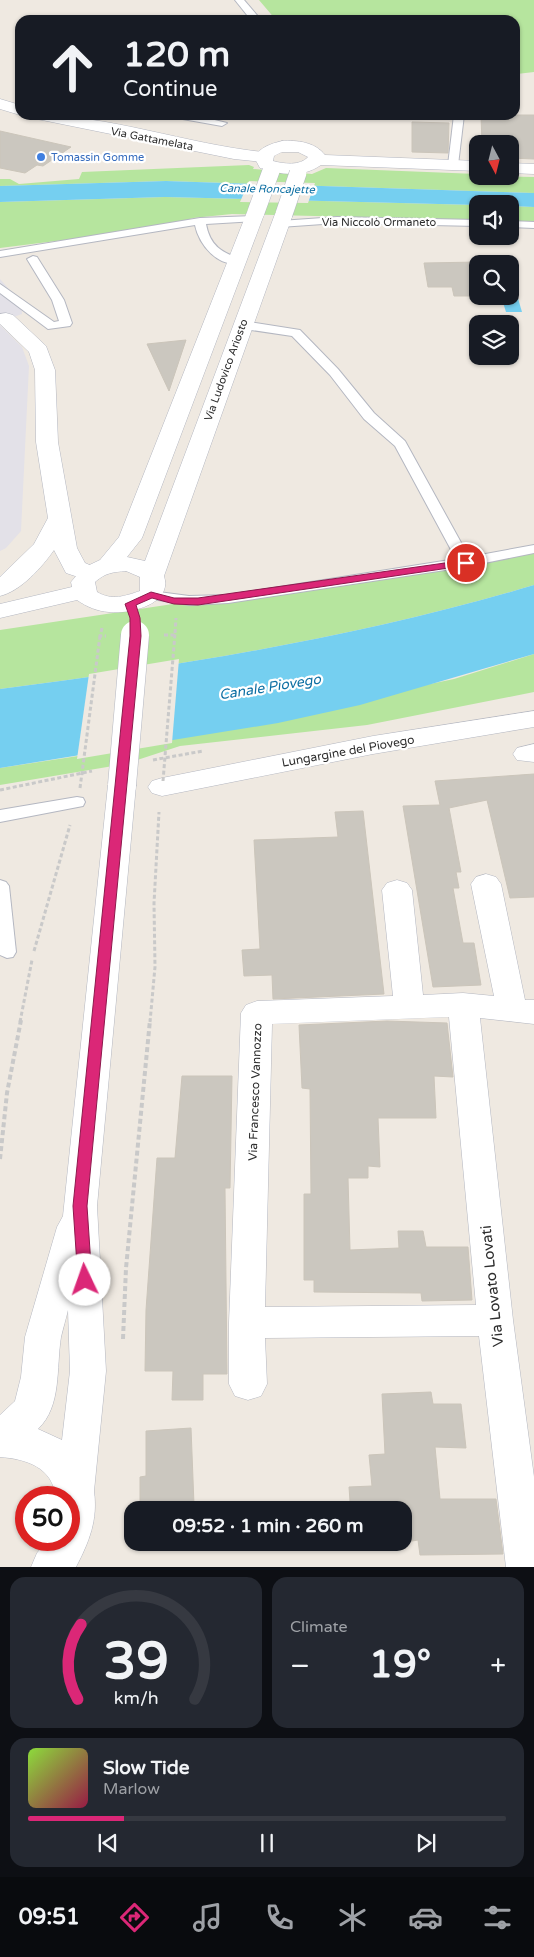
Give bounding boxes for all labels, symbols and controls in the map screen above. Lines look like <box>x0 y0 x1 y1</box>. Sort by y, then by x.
text: 120 m <box>123 34 230 76</box>
icon: ahead <box>40 35 105 100</box>
text: Continue <box>123 76 218 102</box>
street label: Via Gattamelata <box>110 125 194 153</box>
north arrow <box>469 135 519 185</box>
map controls <box>469 135 519 365</box>
marker: Tomassin Gomme <box>35 151 47 163</box>
place label: Tomassin Gomme <box>51 151 144 164</box>
water label: Canale Roncajette <box>219 182 316 196</box>
button: sound <box>469 195 519 245</box>
street label: Via Niccolò Ormaneto <box>322 216 437 229</box>
button: search <box>469 255 519 305</box>
button: layers <box>469 315 519 365</box>
street label: Via Ludovico Ariosto <box>201 317 251 423</box>
pin <box>445 542 487 584</box>
icon: arrive <box>452 549 480 577</box>
water label: Canale Piovego <box>218 670 324 703</box>
street label: Lungargine del Piovego <box>280 732 416 770</box>
street label: Via Francesco Vannozzo <box>246 1023 264 1161</box>
street label: Via Lovato Lovati <box>477 1224 507 1348</box>
position arrow <box>58 1253 110 1305</box>
speed limit sign: 50 <box>15 1486 80 1551</box>
text: 09:52 · 1 min · 260 m <box>172 1515 364 1537</box>
text: Climate <box>290 1617 348 1637</box>
text: 39 <box>103 1630 169 1693</box>
text: 19° <box>369 1642 431 1688</box>
text: − <box>290 1649 310 1683</box>
text: + <box>490 1649 506 1683</box>
text: km/h <box>114 1688 158 1709</box>
text: Slow Tide <box>103 1757 190 1779</box>
text: Marlow <box>103 1779 160 1799</box>
icon: previous <box>94 1829 122 1857</box>
icon: pause <box>253 1829 281 1857</box>
icon: next <box>412 1829 440 1857</box>
icon: directions <box>117 1900 152 1935</box>
icon: music <box>190 1900 225 1935</box>
icon: phone <box>262 1900 297 1935</box>
icon: climate <box>335 1900 370 1935</box>
icon: car <box>408 1900 443 1935</box>
icon: filters <box>480 1900 515 1935</box>
text: 09:51 <box>19 1904 80 1930</box>

